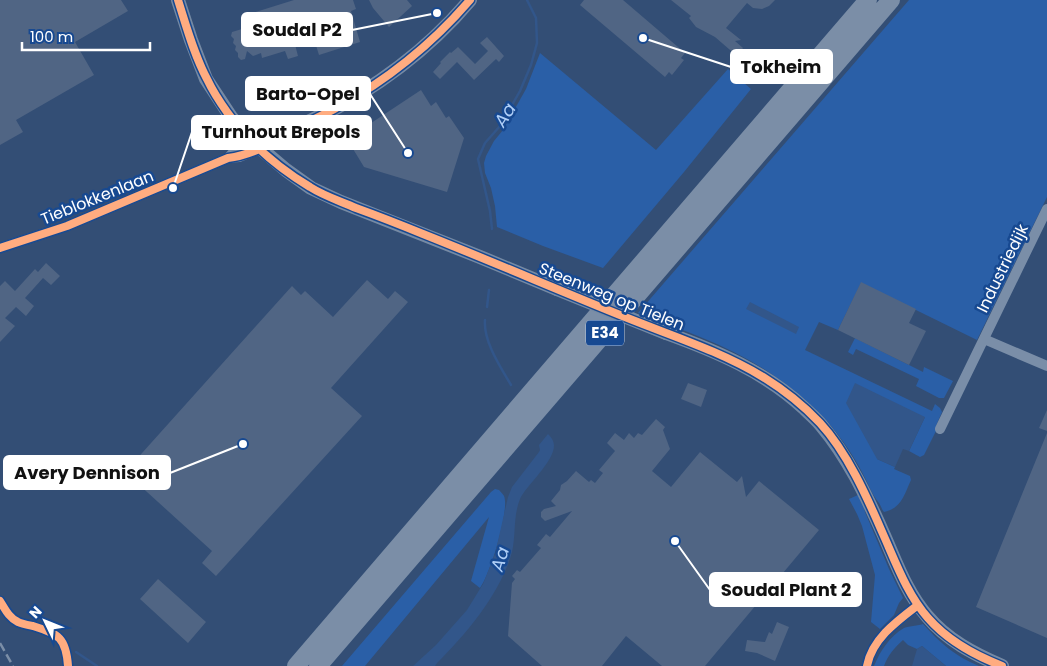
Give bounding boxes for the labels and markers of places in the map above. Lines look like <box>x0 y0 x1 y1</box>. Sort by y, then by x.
callout: Soudal P2 <box>242 13 352 46</box>
callout: Tokheim <box>731 50 832 83</box>
callout: Barto-Opel <box>246 77 370 110</box>
callout: Turnhout Brepols <box>192 116 371 149</box>
callout: Avery Dennison <box>4 456 170 489</box>
callout: Soudal Plant 2 <box>710 573 861 606</box>

